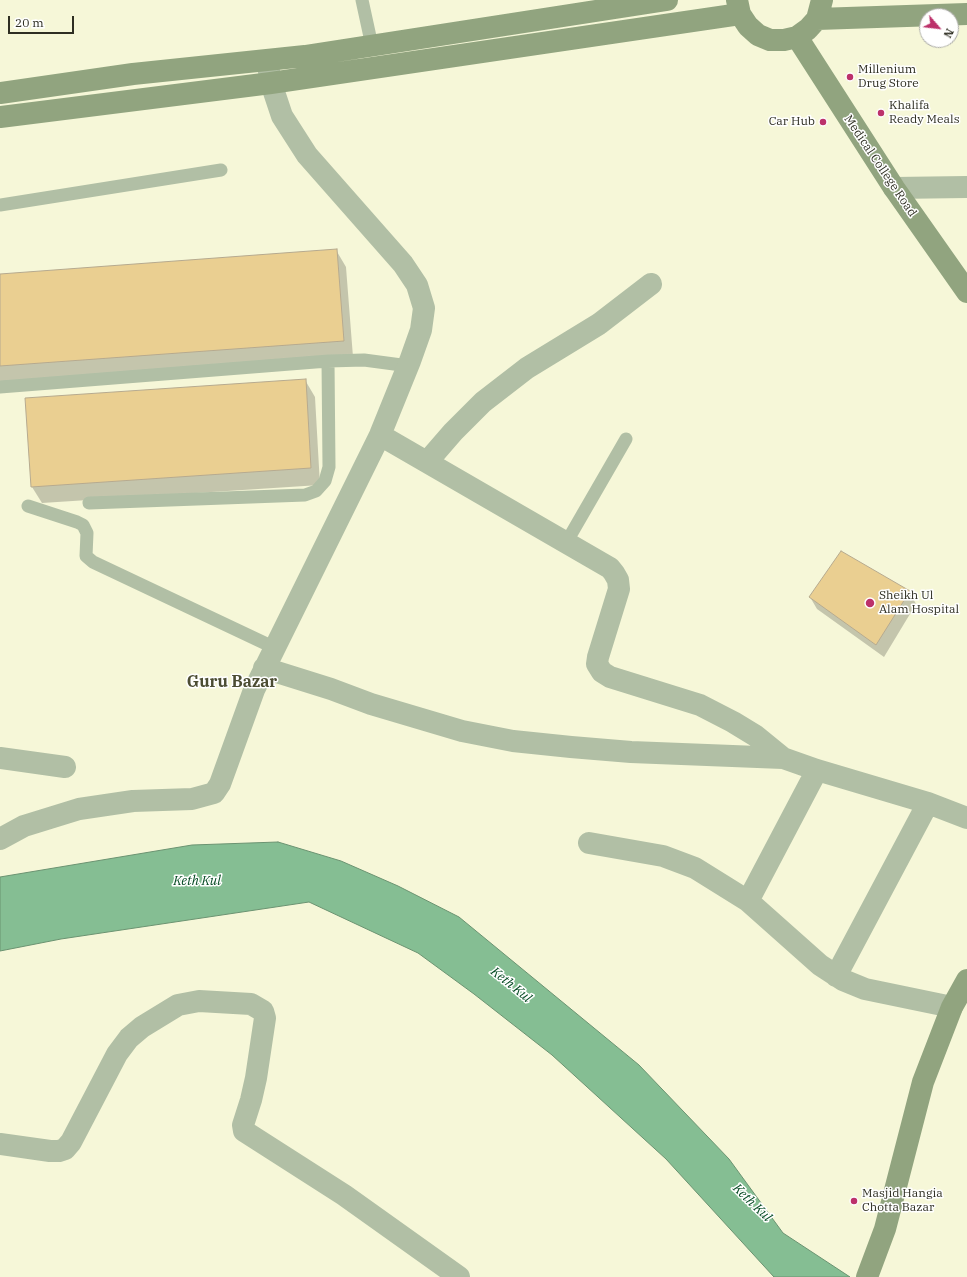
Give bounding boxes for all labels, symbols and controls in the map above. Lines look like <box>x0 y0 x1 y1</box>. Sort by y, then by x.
scale bar <box>10 8 76 34</box>
north arrow <box>919 8 959 48</box>
text: 20 m <box>15 15 44 30</box>
text: N <box>940 26 957 40</box>
place label: Millenium Drug Store <box>858 63 919 91</box>
marker: Millenium Drug Store <box>845 72 855 82</box>
place label: Khalifa Ready Meals <box>889 99 959 127</box>
marker: Khalifa Ready Meals <box>876 108 886 118</box>
street label: Medical College Road <box>841 112 919 220</box>
place label: Car Hub <box>769 115 815 129</box>
marker: Car Hub <box>818 117 828 127</box>
place label: Sheikh Ul Alam Hospital <box>879 589 959 617</box>
marker: Sheikh Ul Alam Hospital <box>864 597 876 609</box>
district label: Guru Bazar <box>187 672 277 692</box>
water label: Keth Kul <box>173 873 221 889</box>
water label: Keth Kul <box>488 964 534 1006</box>
water label: Keth Kul <box>729 1181 775 1225</box>
place label: Masjid Hangia Chotta Bazar <box>862 1187 943 1215</box>
marker: Masjid Hangia Chotta Bazar <box>849 1196 859 1206</box>

